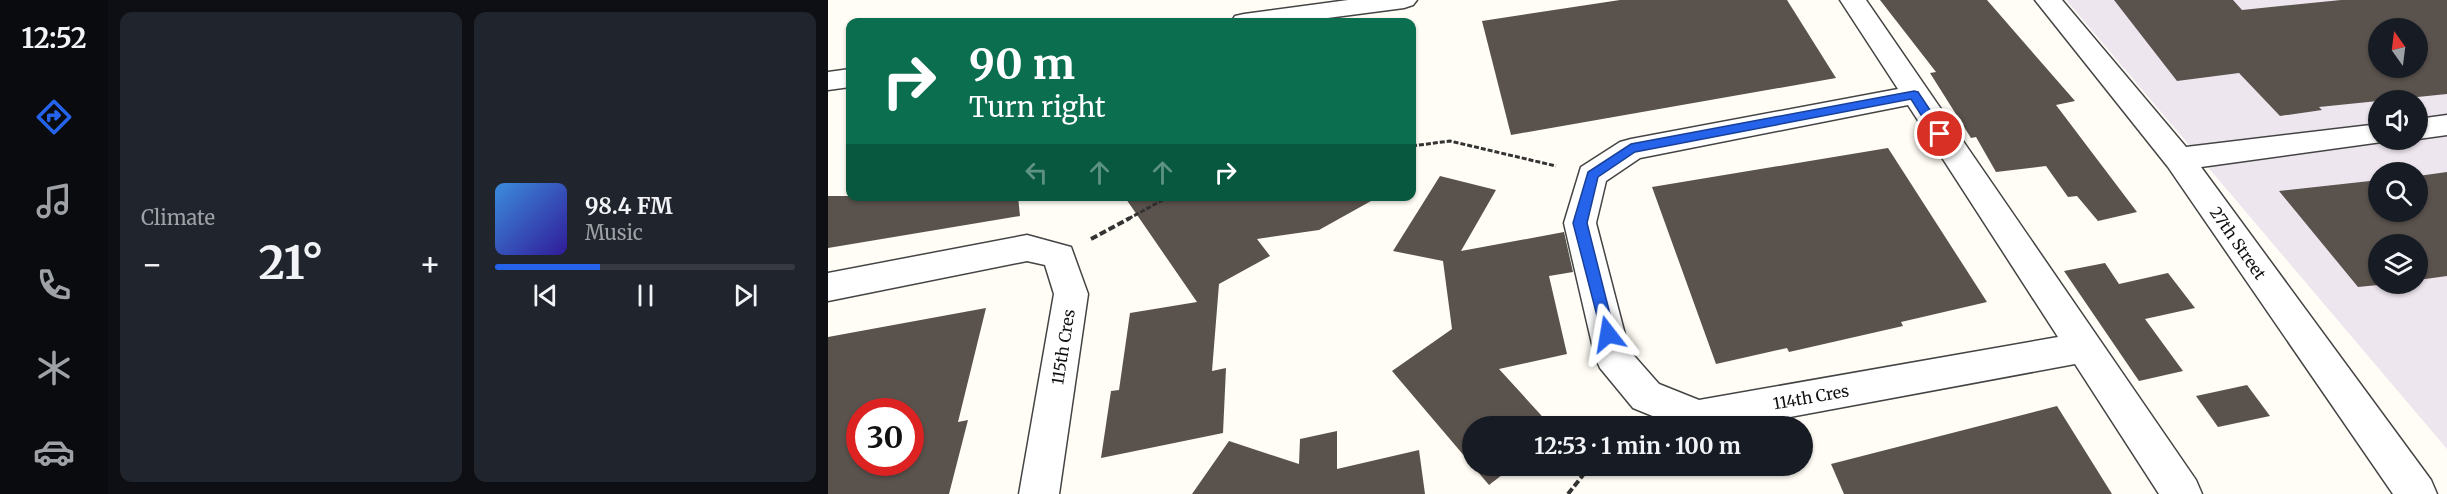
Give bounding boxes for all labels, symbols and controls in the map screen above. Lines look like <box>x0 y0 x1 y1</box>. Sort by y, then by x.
north arrow <box>2368 18 2428 78</box>
map controls <box>2368 18 2428 294</box>
text: 12:52 <box>21 21 87 55</box>
text: 90 m <box>969 38 1075 90</box>
icon: right <box>870 42 948 120</box>
text: Turn right <box>969 90 1106 124</box>
button: sound <box>2368 90 2428 150</box>
icon: directions <box>33 96 75 138</box>
pin <box>1914 108 1965 159</box>
icon: arrive <box>1923 117 1956 150</box>
icon: left <box>1020 156 1053 189</box>
icon: ahead <box>1083 156 1116 189</box>
icon: ahead <box>1146 156 1179 189</box>
icon: right <box>1209 156 1242 189</box>
button: search <box>2368 162 2428 222</box>
icon: music <box>33 180 75 222</box>
text: 98.4 FM <box>585 192 673 220</box>
street label: 27th Street <box>2206 203 2271 284</box>
text: Climate <box>141 205 215 230</box>
text: Music <box>585 220 643 245</box>
button: layers <box>2368 234 2428 294</box>
text: 21° <box>258 235 324 291</box>
text: − <box>141 244 163 285</box>
text: + <box>419 244 441 285</box>
icon: phone <box>33 264 75 306</box>
icon: previous <box>529 279 562 312</box>
icon: pause <box>629 279 662 312</box>
icon: next <box>729 279 762 312</box>
position arrow <box>1576 302 1640 366</box>
street label: 115th Cres <box>1047 308 1079 386</box>
icon: climate <box>33 347 75 389</box>
street label: 114th Cres <box>1772 380 1851 414</box>
speed limit sign: 30 <box>846 398 924 476</box>
icon: car <box>33 431 75 473</box>
text: 12:53 · 1 min · 100 m <box>1534 432 1741 460</box>

